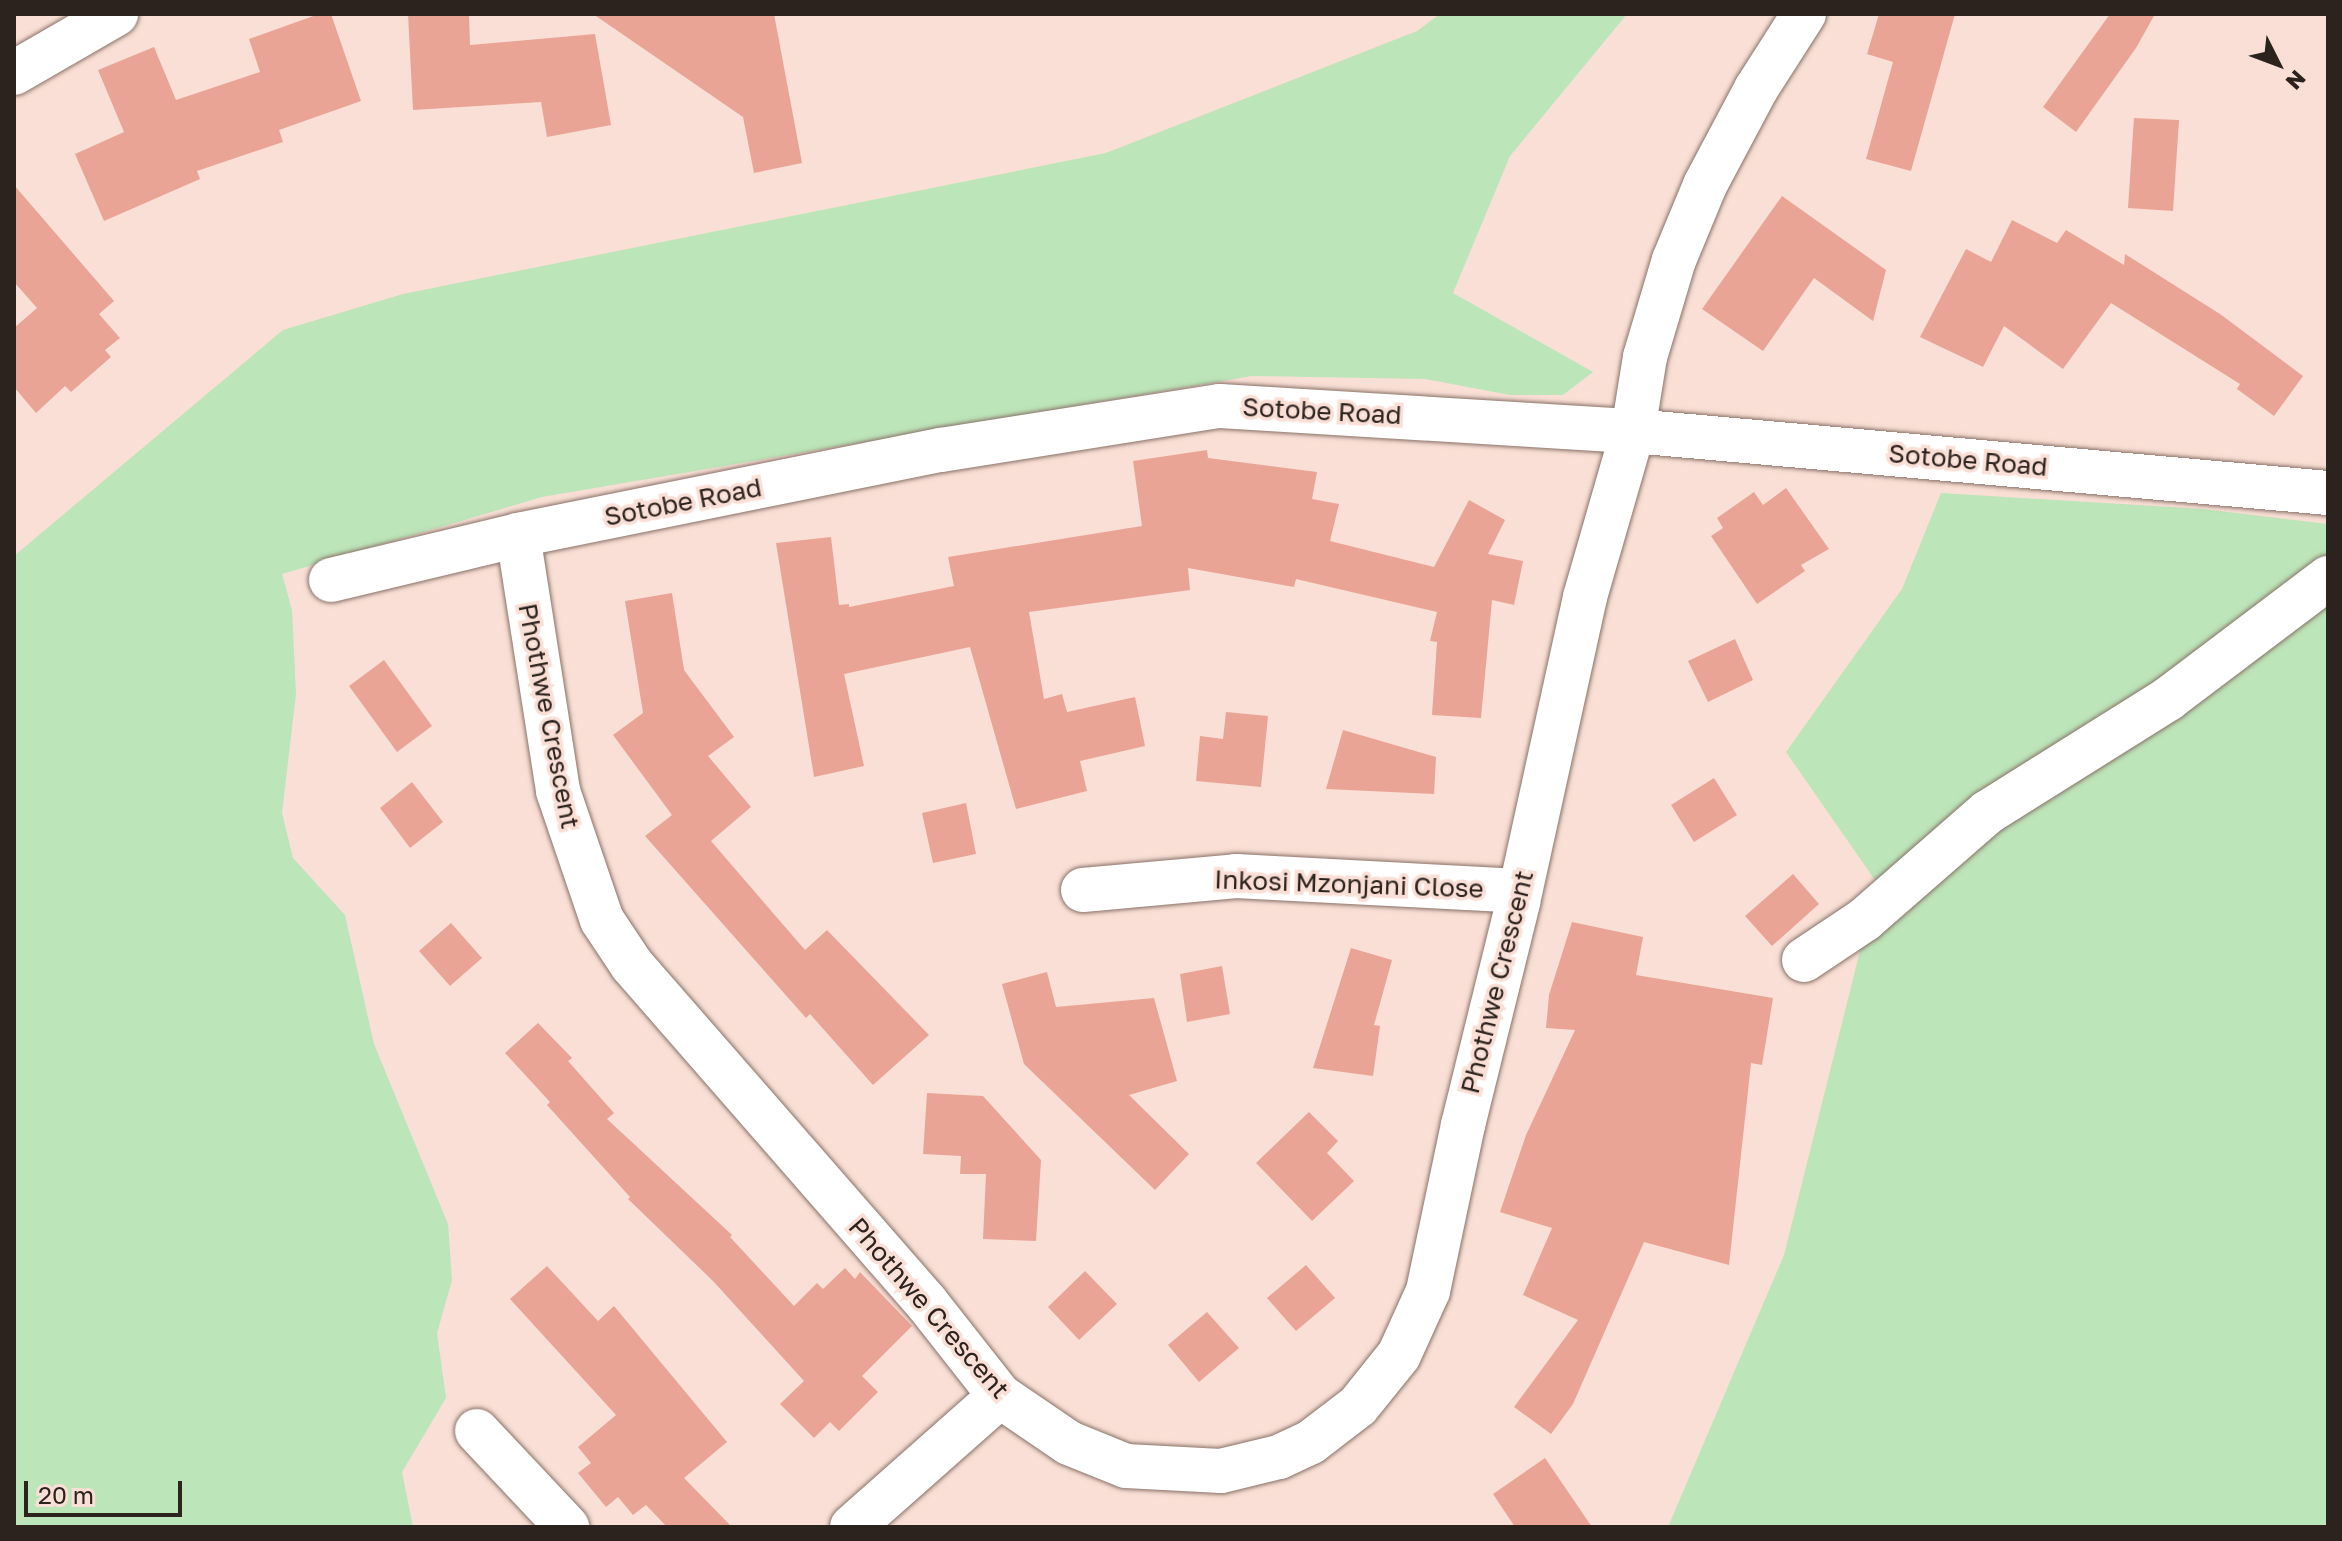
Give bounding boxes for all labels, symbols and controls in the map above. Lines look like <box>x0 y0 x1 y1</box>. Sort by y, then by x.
north arrow <box>2238 24 2318 104</box>
text: N <box>2281 65 2312 96</box>
street label: Sotobe Road <box>1242 391 1402 431</box>
street label: Sotobe Road <box>1887 438 2049 482</box>
street label: Sotobe Road <box>602 471 764 533</box>
street label: Phothwe Crescent <box>512 601 586 831</box>
street label: Inkosi Mzonjani Close <box>1214 864 1484 904</box>
street label: Phothwe Crescent <box>1454 867 1540 1097</box>
street label: Phothwe Crescent <box>842 1211 1016 1405</box>
scale bar <box>28 1465 186 1515</box>
text: 20 m <box>38 1480 94 1509</box>

